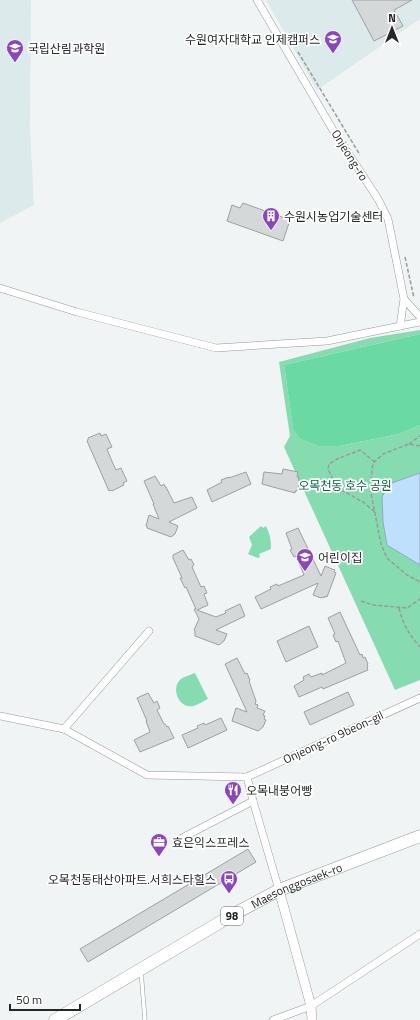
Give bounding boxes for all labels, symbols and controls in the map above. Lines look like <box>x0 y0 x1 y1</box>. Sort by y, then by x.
north arrow <box>372 8 412 48</box>
text: N <box>388 10 396 26</box>
school or university icon: 수원여자대학교 인제캠퍼스 <box>323 29 343 54</box>
place label: 수원여자대학교 인제캠퍼스 <box>185 30 320 49</box>
school or university icon: 국립산림과학원 <box>5 38 25 63</box>
place label: 국립산림과학원 <box>28 39 105 58</box>
street label: Onjeong-ro <box>327 126 373 184</box>
building icon: 수원시농업기술센터 <box>261 206 281 231</box>
place label: 수원시농업기술센터 <box>284 207 383 226</box>
park label: 오목천동 호수 공원 <box>298 476 392 495</box>
school or university icon: 어린이집 <box>295 547 315 572</box>
place label: 어린이집 <box>318 548 362 567</box>
street label: Onjeong-ro 9beon-gil <box>280 705 386 769</box>
restaurant icon: 오목내붕어빵 <box>223 780 243 805</box>
place label: 오목내붕어빵 <box>246 781 312 800</box>
office icon: 효은익스프레스 <box>149 832 169 857</box>
place label: 효은익스프레스 <box>172 833 249 852</box>
street label: Maesonggosaek-ro <box>247 857 345 913</box>
bus stop icon: 오목천동태산아파트.서희스타힐스 <box>219 869 239 894</box>
place label: 오목천동태산아파트.서희스타힐스 <box>48 870 216 889</box>
road number: 98 <box>221 907 243 925</box>
scale bar <box>10 986 80 1012</box>
text: 50 m <box>16 990 42 1009</box>

